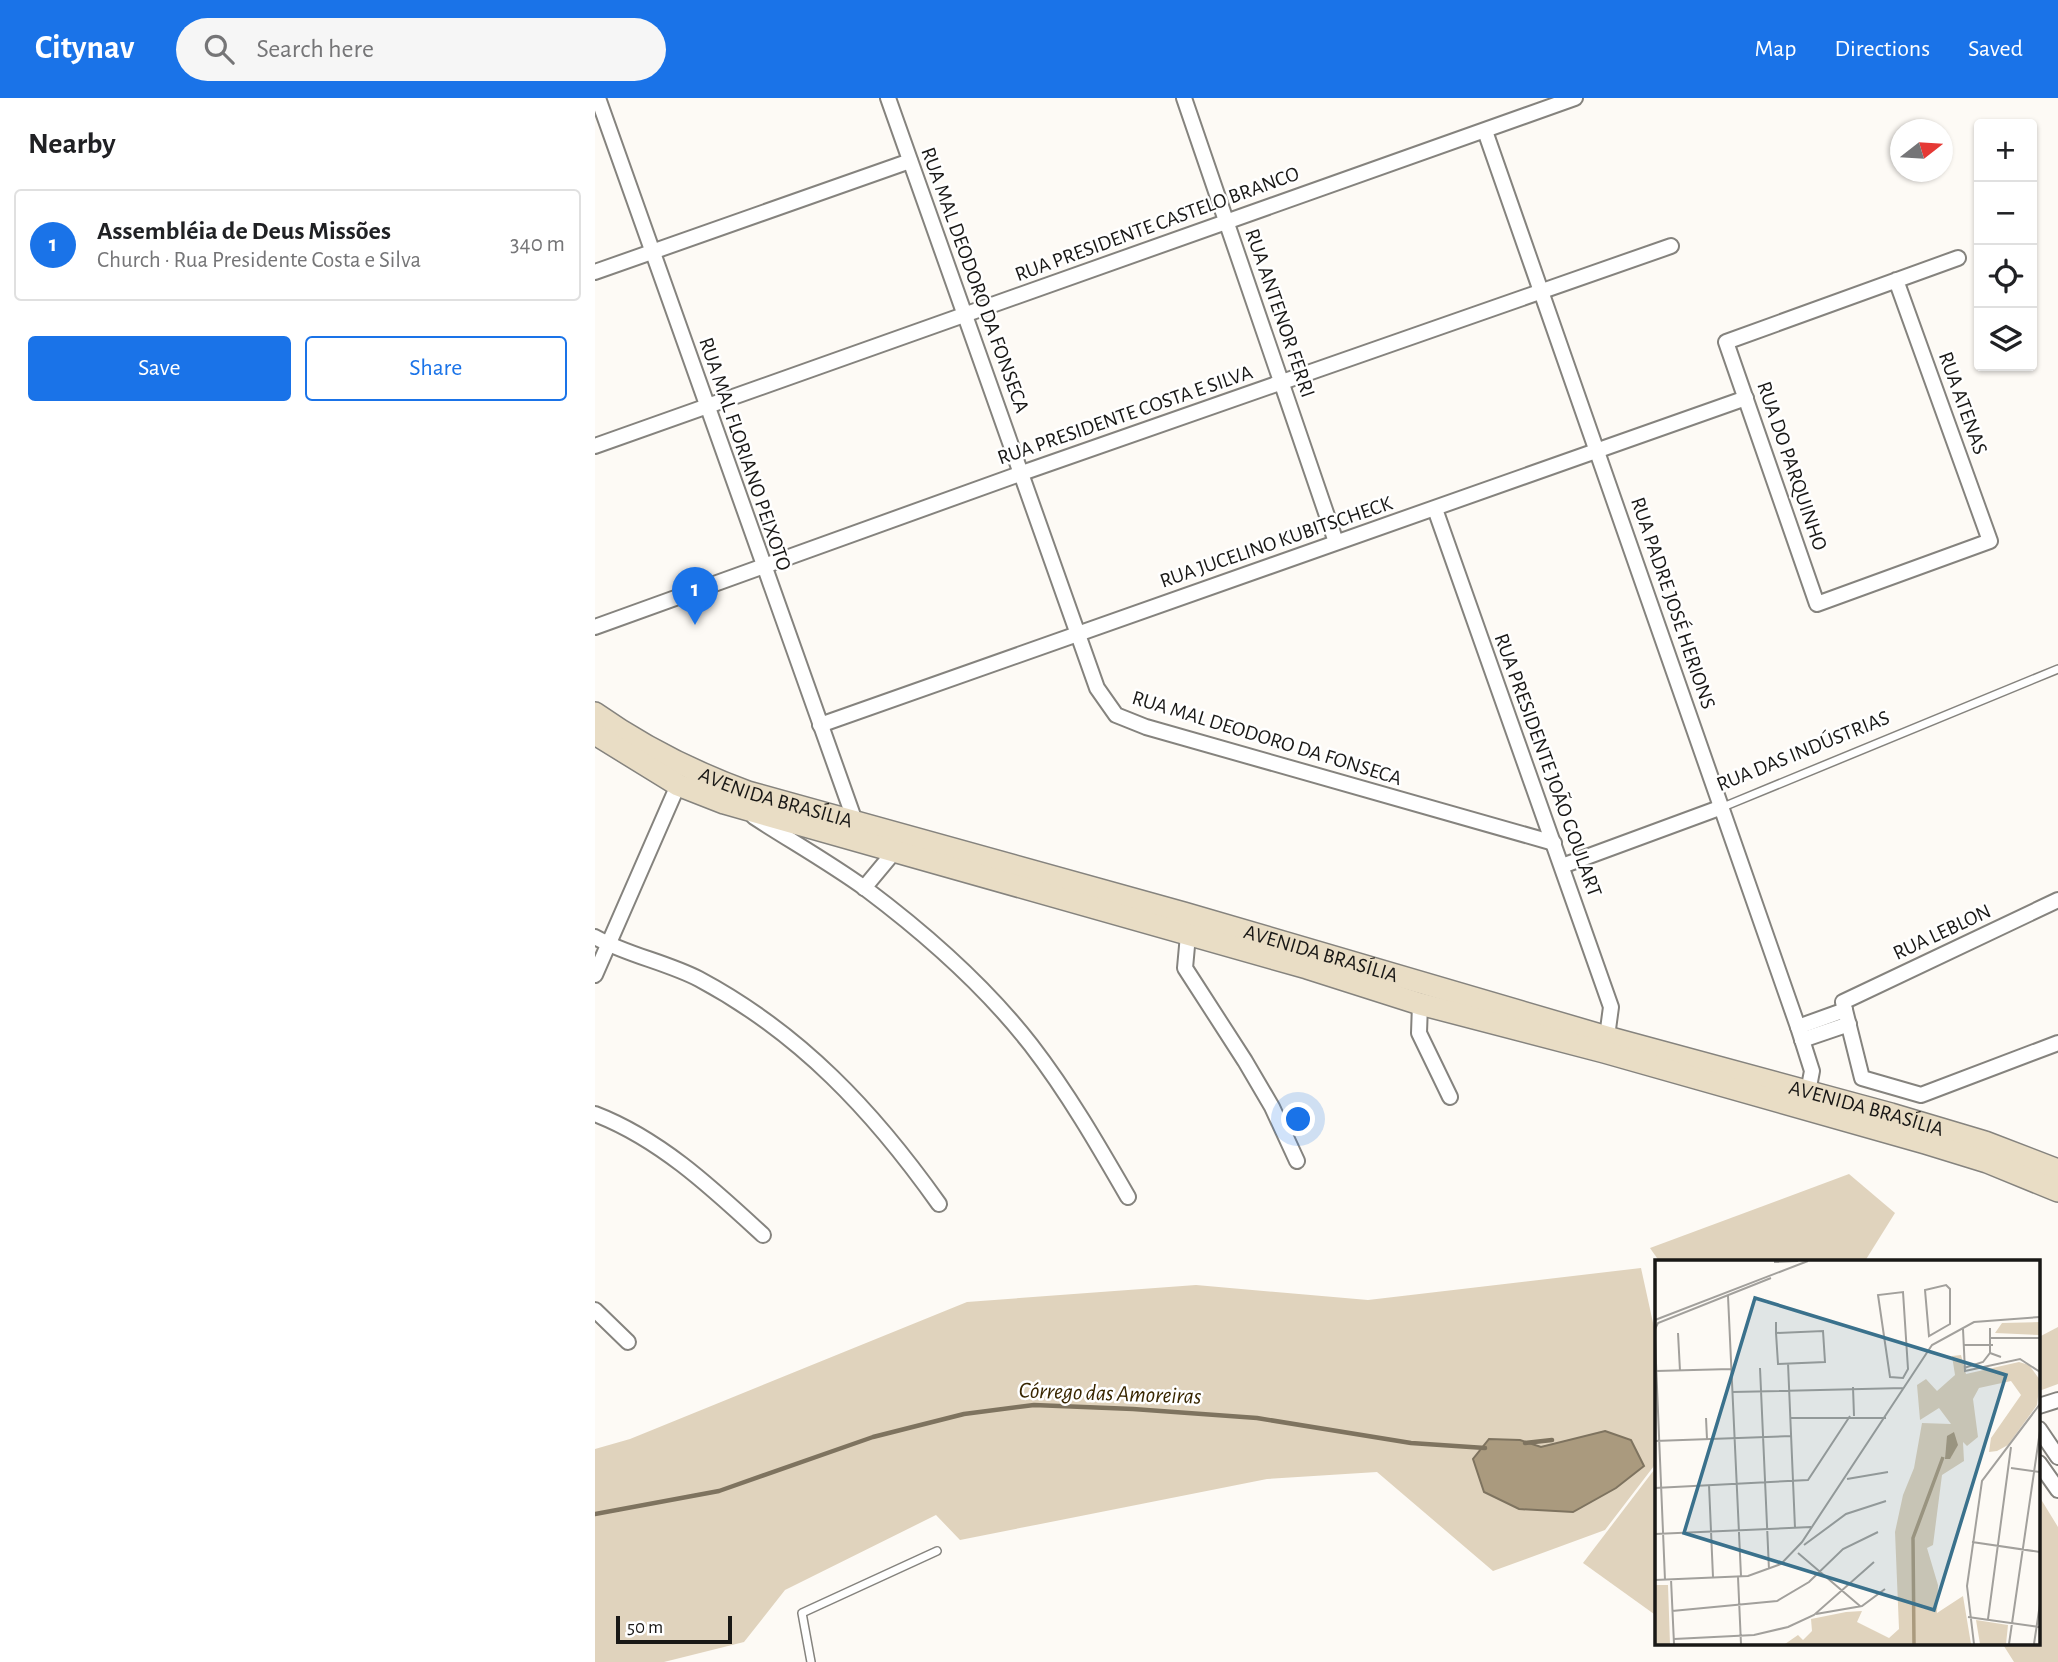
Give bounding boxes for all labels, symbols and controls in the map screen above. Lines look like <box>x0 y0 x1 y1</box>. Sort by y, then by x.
search box <box>176 18 666 81</box>
icon: search <box>200 30 238 68</box>
text: Citynav <box>35 32 134 65</box>
text: Search here <box>256 36 374 62</box>
text: Map <box>1754 37 1796 61</box>
text: Directions <box>1834 37 1930 61</box>
text: Saved <box>1968 37 2023 61</box>
north arrow <box>1890 119 1953 182</box>
map controls <box>1974 119 2037 371</box>
button: + <box>1974 119 2037 182</box>
text: Nearby <box>28 129 116 159</box>
street label: RUA MAL DEODORO DA FONSECA <box>917 144 1033 416</box>
street label: RUA PRESIDENTE CASTELO BRANCO <box>1012 163 1302 285</box>
button: − <box>1974 182 2037 245</box>
text: Assembléia de Deus Missões <box>97 218 391 244</box>
street label: RUA ANTENOR FERRI <box>1241 226 1319 400</box>
text: 1 <box>49 233 57 256</box>
text: 340 m <box>510 233 565 256</box>
button: locate <box>1974 245 2037 308</box>
text: Church · Rua Presidente Costa e Silva <box>97 249 421 272</box>
button: layers <box>1974 308 2037 371</box>
street label: RUA MAL FLORIANO PEIXOTO <box>695 335 795 573</box>
button: Save <box>28 336 291 401</box>
button: Share <box>305 336 567 401</box>
street label: RUA ATENAS <box>1935 349 1991 457</box>
street label: RUA PRESIDENTE COSTA E SILVA <box>995 361 1255 469</box>
street label: RUA DO PARQUINHO <box>1753 379 1831 553</box>
street label: RUA JUCELINO KUBITSCHECK <box>1157 492 1395 592</box>
street label: RUA PADRE JOSÉ HERIONS <box>1627 494 1721 712</box>
pin: 1 <box>672 567 718 625</box>
street label: RUA PRESIDENTE JOÃO GOULART <box>1491 630 1607 899</box>
street label: RUA MAL DEODORO DA FONSECA <box>1130 687 1404 789</box>
street label: RUA DAS INDÚSTRIAS <box>1713 705 1892 795</box>
street label: AVENIDA BRASÍLIA <box>696 763 855 831</box>
street label: RUA LEBLON <box>1890 900 1994 964</box>
street label: AVENIDA BRASÍLIA <box>1241 921 1401 986</box>
street label: AVENIDA BRASÍLIA <box>1787 1076 1946 1140</box>
your location <box>1281 1102 1315 1136</box>
inset map <box>1655 1260 2041 1644</box>
water label: Córrego das Amoreiras <box>1018 1379 1202 1409</box>
scale bar <box>616 1613 731 1645</box>
text: 50 m <box>627 1618 663 1637</box>

